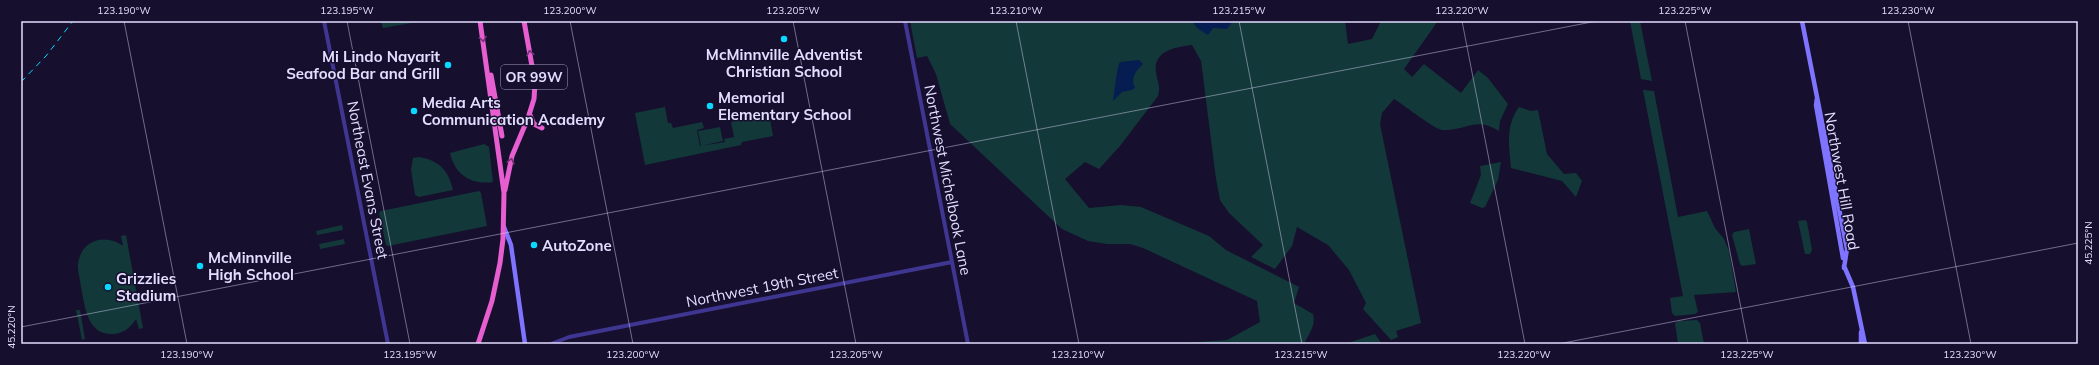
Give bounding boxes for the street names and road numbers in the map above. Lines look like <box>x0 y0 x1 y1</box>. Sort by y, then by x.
road number: OR 99W <box>501 65 567 89</box>
street label: Northwest Michelbook Lane <box>920 83 976 277</box>
street label: Northeast Evans Street <box>343 99 393 261</box>
street label: Northwest Hill Road <box>1820 110 1864 252</box>
street label: Northwest 19th Street <box>684 263 840 311</box>

